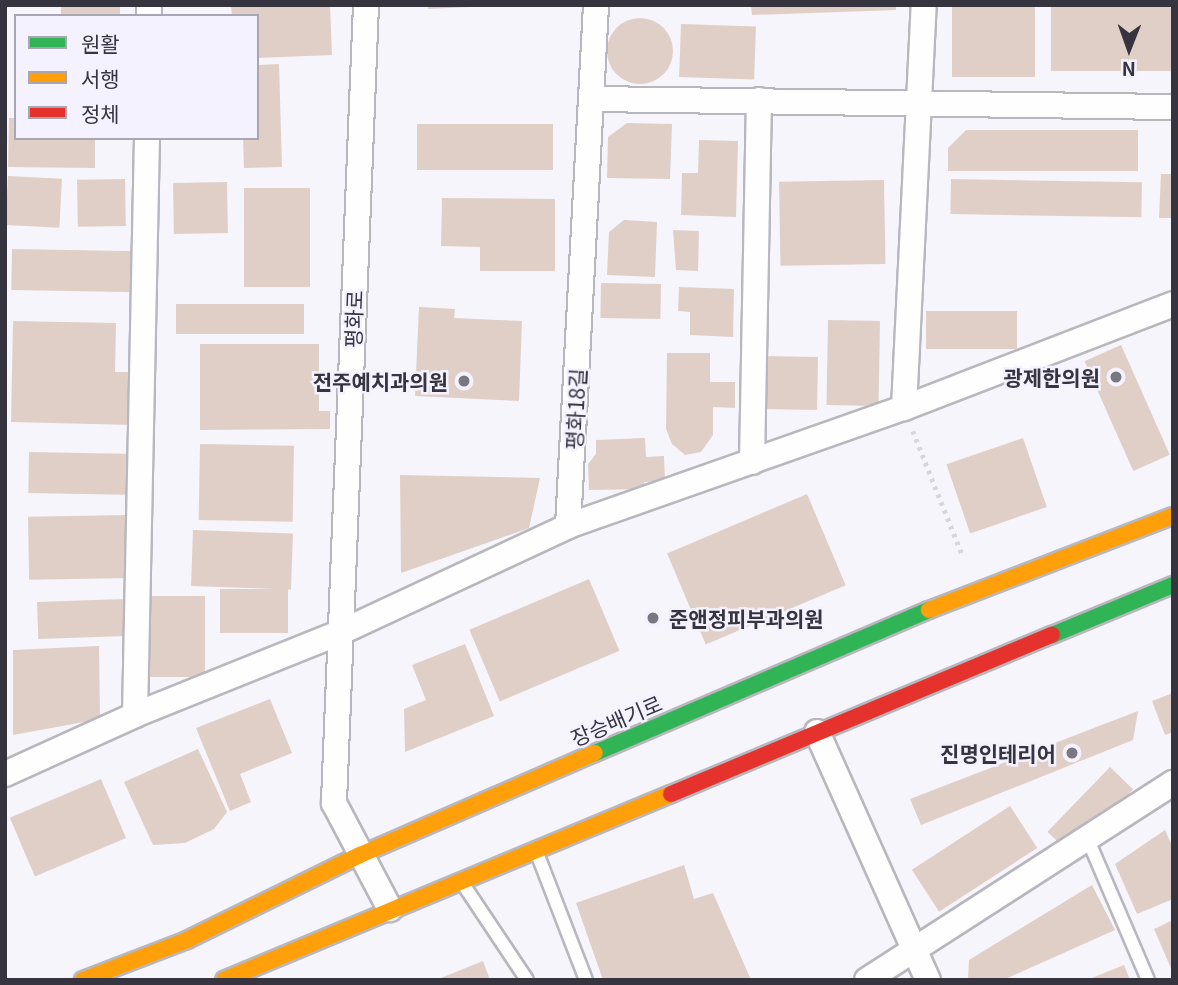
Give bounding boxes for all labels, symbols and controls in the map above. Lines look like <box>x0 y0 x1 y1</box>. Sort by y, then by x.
legend <box>14 14 259 140</box>
north arrow <box>1094 14 1164 84</box>
text: 원활 <box>81 28 120 58</box>
text: N <box>1121 57 1136 84</box>
text: 서행 <box>81 63 120 93</box>
text: 정체 <box>81 98 120 128</box>
street label: 평화로 <box>339 290 367 348</box>
place label: 광제한의원 <box>1003 364 1100 390</box>
marker: 광제한의원 <box>1106 367 1126 387</box>
place label: 전주예치과의원 <box>313 368 448 394</box>
street label: 평화18길 <box>560 368 590 450</box>
marker: 전주예치과의원 <box>454 371 474 391</box>
place label: 준앤정피부과의원 <box>669 605 824 631</box>
marker: 준앤정피부과의원 <box>643 608 663 628</box>
street label: 장승배기로 <box>567 690 665 750</box>
place label: 진명인테리어 <box>940 740 1056 766</box>
marker: 진명인테리어 <box>1062 743 1082 763</box>

